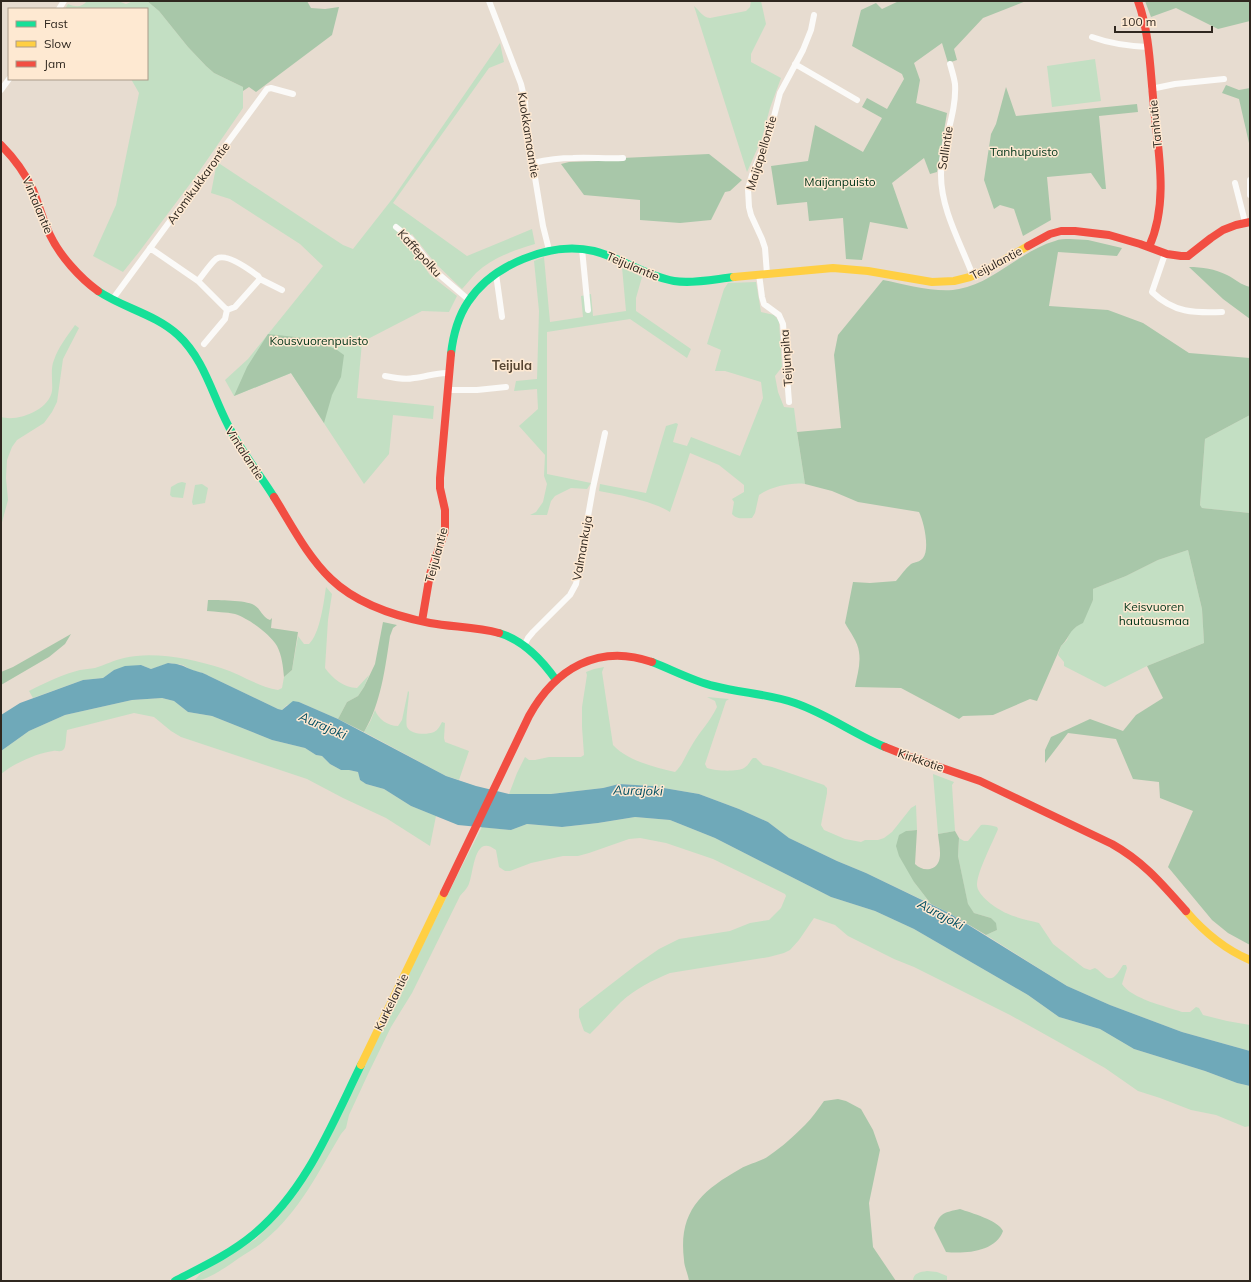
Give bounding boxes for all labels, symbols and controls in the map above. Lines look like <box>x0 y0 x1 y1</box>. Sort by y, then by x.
legend <box>8 8 148 80</box>
scale bar <box>1115 8 1212 34</box>
text: 100 m <box>1121 14 1156 29</box>
text: Fast <box>44 16 68 31</box>
text: Slow <box>44 36 72 51</box>
text: Jam <box>44 56 66 71</box>
street label: Kuokkamaantie <box>515 91 543 179</box>
street label: Tanhutie <box>1145 99 1165 149</box>
street label: Maijapellontie <box>743 114 779 192</box>
street label: Sallintie <box>934 125 956 171</box>
street label: Aromikukkarontie <box>163 139 233 227</box>
park label: Tanhupuisto <box>990 144 1058 159</box>
street label: Vintalantie <box>19 174 57 236</box>
park label: Maijanpuisto <box>804 174 876 189</box>
street label: Kaffepolku <box>395 226 445 280</box>
street label: Teijulantie <box>968 243 1024 283</box>
street label: Teijulantie <box>604 248 662 284</box>
street label: Teijunpiha <box>777 329 795 387</box>
park label: Kousvuorenpuisto <box>270 333 369 348</box>
district label: Teijula <box>492 357 532 373</box>
street label: Vintalantie <box>222 424 268 482</box>
street label: Valmankuja <box>569 514 595 582</box>
street label: Teijulantie <box>421 526 451 584</box>
park label: Keisvuoren hautausmaa <box>1119 599 1189 628</box>
water label: Aurajoki <box>296 708 350 742</box>
street label: Kirkkotie <box>896 745 946 775</box>
water label: Aurajoki <box>612 782 664 798</box>
water label: Aurajoki <box>914 895 968 933</box>
street label: Kurkelantie <box>371 971 411 1033</box>

